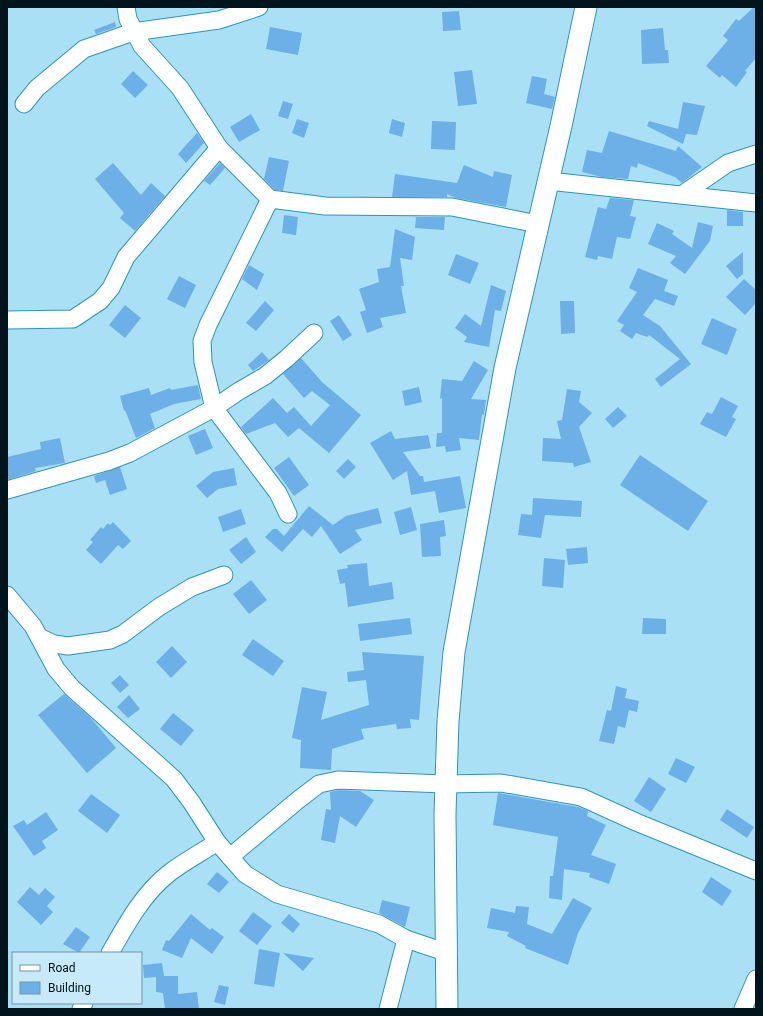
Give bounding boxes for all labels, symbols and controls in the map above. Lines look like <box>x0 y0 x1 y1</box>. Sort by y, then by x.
legend <box>12 952 142 1004</box>
text: Road <box>48 961 76 975</box>
text: Building <box>48 981 91 995</box>

